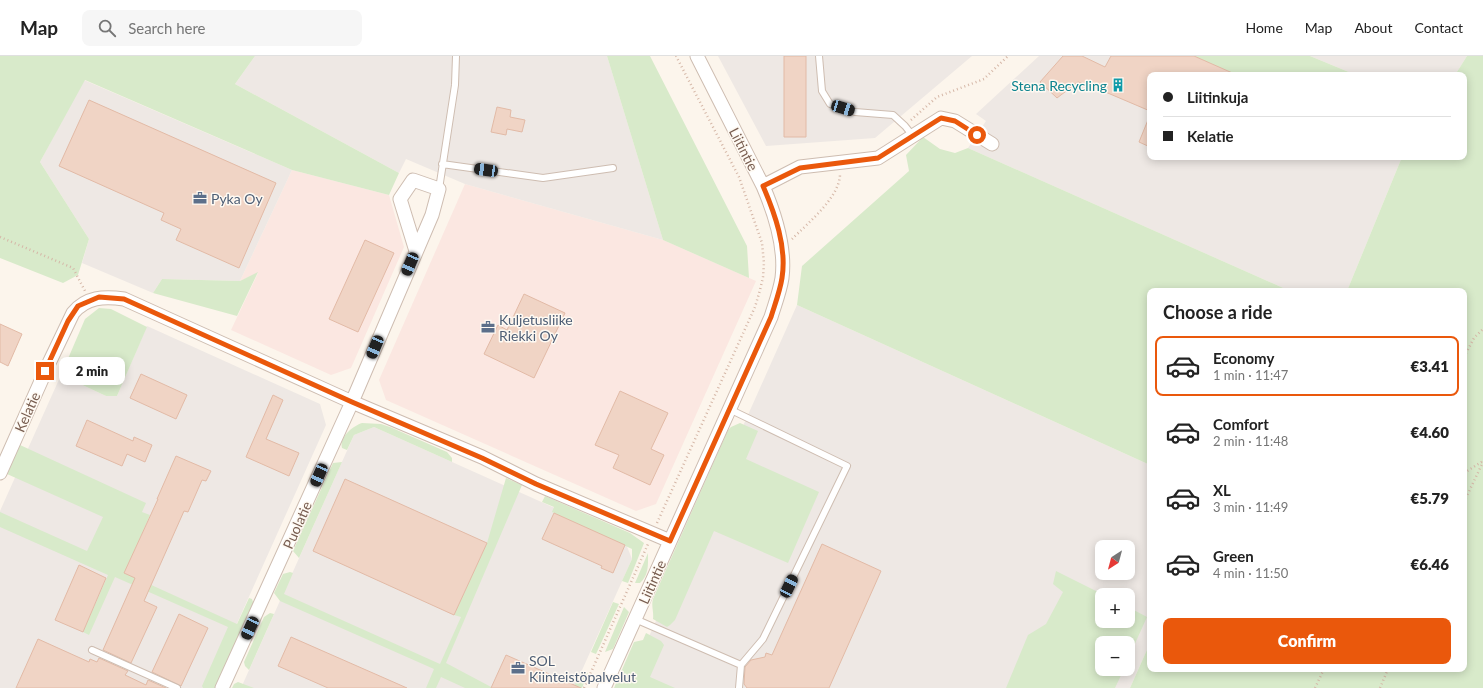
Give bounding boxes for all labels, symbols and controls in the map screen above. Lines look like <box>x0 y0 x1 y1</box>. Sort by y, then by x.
search box <box>82 10 362 46</box>
text: Map <box>20 16 58 39</box>
icon: search <box>96 17 118 39</box>
text: Search here <box>128 19 206 37</box>
text: Home <box>1245 19 1283 36</box>
text: Map <box>1305 19 1332 36</box>
text: About <box>1354 19 1392 36</box>
text: Contact <box>1414 19 1463 36</box>
place label: Stena Recycling <box>1011 77 1107 94</box>
building icon: Stena Recycling <box>1110 77 1126 93</box>
text: Liitinkuja <box>1187 88 1248 106</box>
car <box>830 99 856 117</box>
street label: Liitintie <box>726 125 762 173</box>
route start <box>968 126 986 144</box>
text: Kelatie <box>1187 127 1234 145</box>
car <box>473 162 499 178</box>
office icon: Pyka Oy <box>192 190 208 206</box>
place label: Pyka Oy <box>211 190 263 207</box>
car <box>400 251 420 277</box>
text: Choose a ride <box>1163 301 1272 323</box>
place label: Kuljetusliike Riekki Oy <box>499 311 573 344</box>
office icon: Kuljetusliike Riekki Oy <box>480 319 496 335</box>
car <box>365 334 385 360</box>
icon: car <box>1165 348 1201 384</box>
text: Economy <box>1213 349 1274 367</box>
callout: 2 min <box>59 357 125 385</box>
text: €3.41 <box>1411 357 1449 375</box>
route end <box>36 362 54 380</box>
text: 2 min <box>76 363 108 379</box>
text: 1 min · 11:47 <box>1213 367 1288 383</box>
street label: Kelatie <box>11 389 43 435</box>
icon: car <box>1165 414 1201 450</box>
text: Comfort <box>1213 415 1269 433</box>
text: €4.60 <box>1411 423 1449 441</box>
text: 2 min · 11:48 <box>1213 433 1288 449</box>
car <box>309 462 329 488</box>
icon: car <box>1165 480 1201 516</box>
text: XL <box>1213 481 1231 499</box>
text: €5.79 <box>1411 489 1449 507</box>
street label: Puolatie <box>279 499 315 551</box>
text: 3 min · 11:49 <box>1213 499 1288 515</box>
north arrow <box>1095 540 1135 580</box>
map controls <box>1095 540 1135 676</box>
icon: car <box>1165 546 1201 582</box>
text: Green <box>1213 547 1254 565</box>
text: €6.46 <box>1411 555 1449 573</box>
street label: Liitintie <box>635 557 669 607</box>
text: 4 min · 11:50 <box>1213 565 1288 581</box>
car <box>778 573 800 599</box>
button: + <box>1095 588 1135 628</box>
car <box>239 615 261 641</box>
button: Confirm <box>1163 618 1451 664</box>
button: − <box>1095 636 1135 676</box>
place label: SOL Kiinteistöpalvelut <box>529 652 636 685</box>
office icon: SOL Kiinteistöpalvelut <box>510 660 526 676</box>

